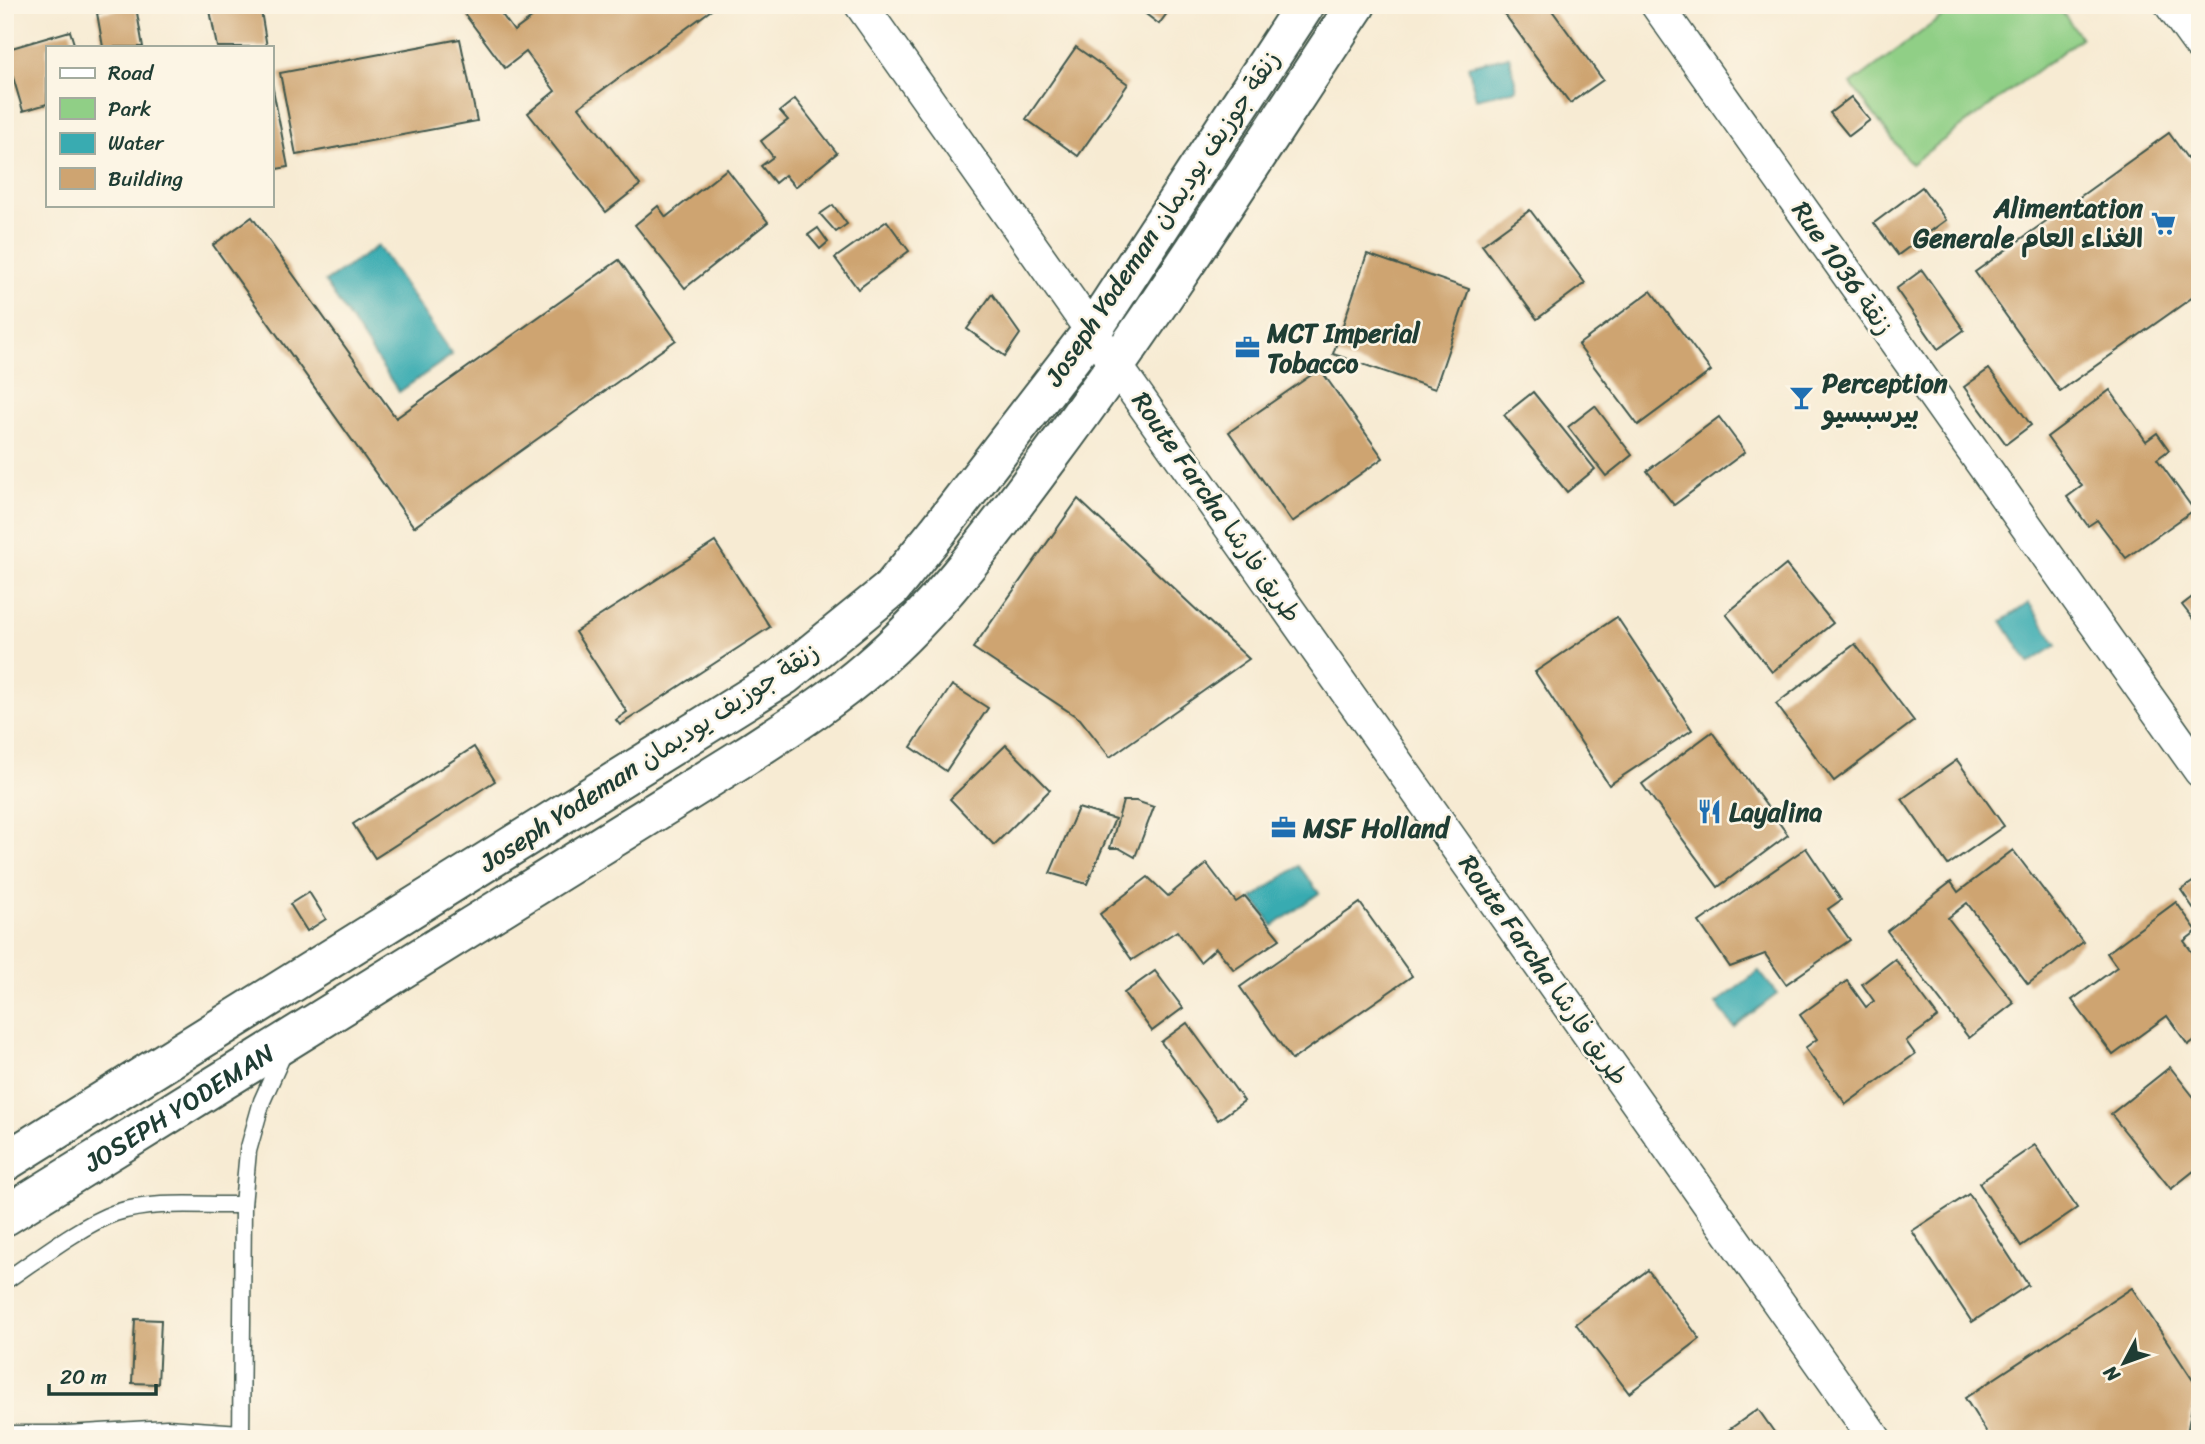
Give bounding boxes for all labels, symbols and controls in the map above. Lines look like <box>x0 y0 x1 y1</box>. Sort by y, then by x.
street label: Joseph Yodeman زنقة جوزيف يوديمان <box>1031 40 1292 397</box>
legend <box>46 46 273 206</box>
text: Road <box>108 54 155 92</box>
text: Park <box>108 90 151 128</box>
text: Water <box>108 124 165 162</box>
text: Building <box>108 160 184 198</box>
place label: Alimentation Generale الغذاء العام <box>1913 185 2144 261</box>
street label: Rue 1036 زنقة <box>1779 191 1907 345</box>
supermarket icon: Alimentation Generale الغذاء العام <box>2149 209 2177 237</box>
place label: MCT Imperial Tobacco <box>1266 310 1421 386</box>
office icon: MCT Imperial Tobacco <box>1233 334 1261 362</box>
place label: Perception بيرسبسيو <box>1820 360 1948 436</box>
street label: Route Farcha طريق فارشا <box>1119 381 1315 633</box>
bar icon: Perception بيرسبسيو <box>1788 384 1816 412</box>
street label: Joseph Yodeman زنقة جوزيف يوديمان <box>469 629 828 885</box>
place label: Layalina <box>1729 789 1822 835</box>
restaurant icon: Layalina <box>1695 798 1723 826</box>
place label: MSF Holland <box>1302 805 1451 851</box>
office icon: MSF Holland <box>1269 814 1297 842</box>
street label: Route Farcha طريق فارشا <box>1446 844 1642 1096</box>
street label: JOSEPH YODEMAN <box>74 1031 284 1185</box>
north arrow <box>2090 1328 2160 1398</box>
scale bar <box>49 1353 156 1397</box>
text: N <box>2094 1357 2129 1390</box>
text: 20 m <box>60 1358 107 1396</box>

